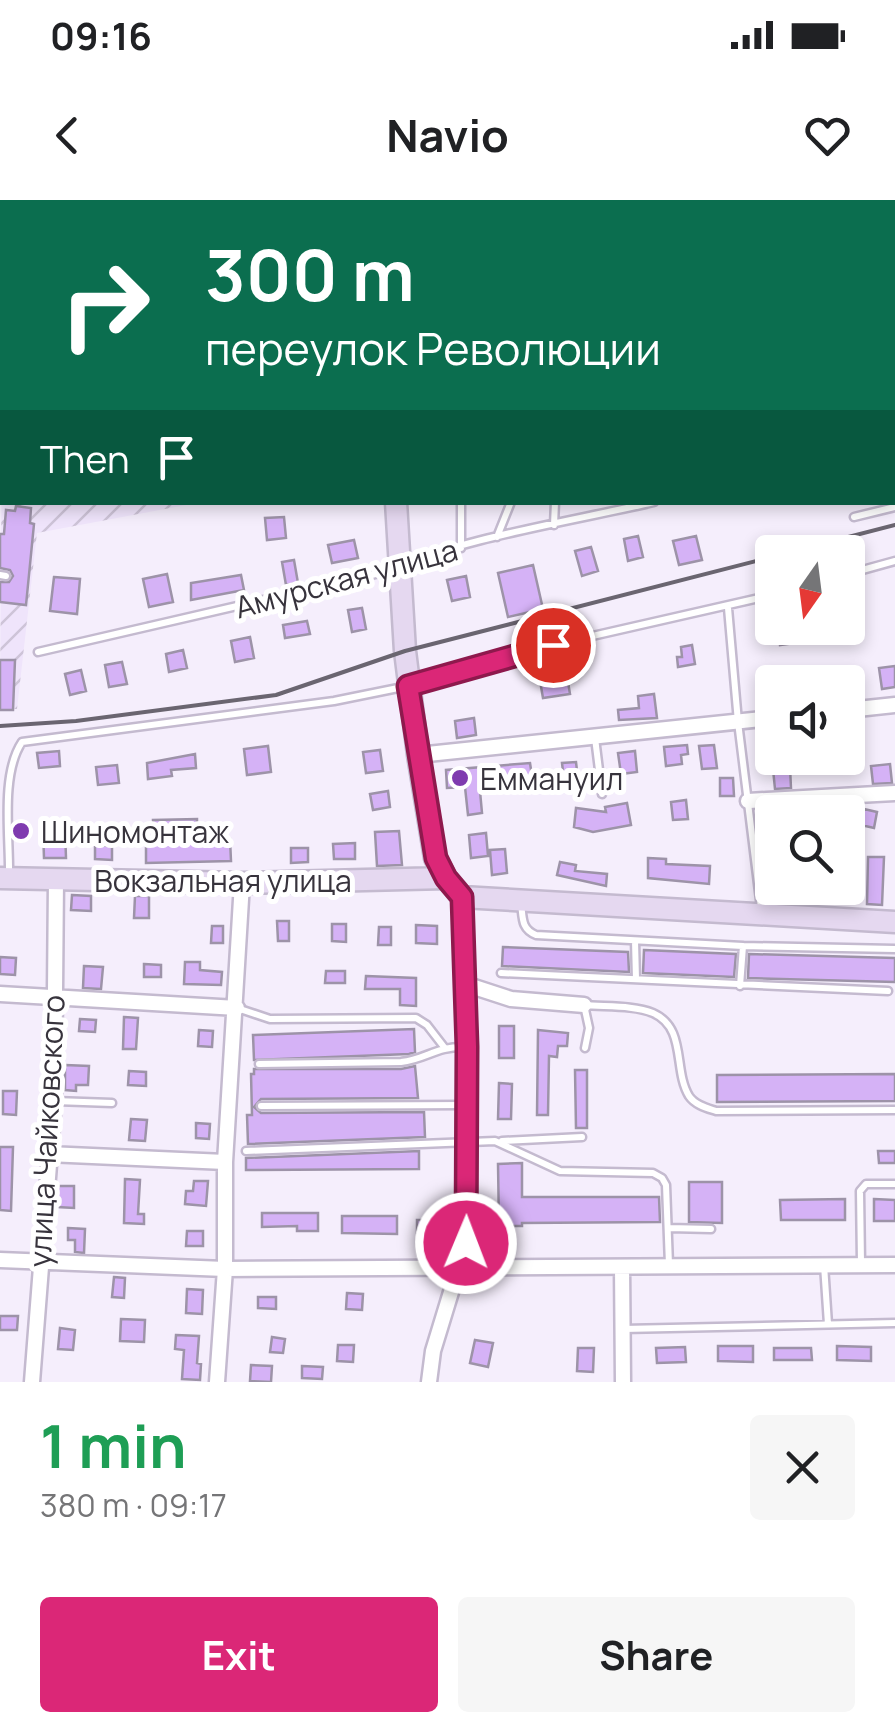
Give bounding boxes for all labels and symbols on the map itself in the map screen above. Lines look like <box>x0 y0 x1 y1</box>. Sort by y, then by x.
street label: Амурская улица <box>230 529 462 627</box>
north arrow <box>755 535 865 645</box>
pin <box>511 603 596 688</box>
place label: Еммануил <box>480 758 623 799</box>
marker: Еммануил <box>449 767 471 789</box>
place label: Шиномонтаж <box>41 811 229 852</box>
marker: Шиномонтаж <box>10 820 32 842</box>
street label: Вокзальная улица <box>94 860 352 901</box>
street label: улица Чайковского <box>18 994 74 1268</box>
position arrow <box>414 1191 518 1295</box>

